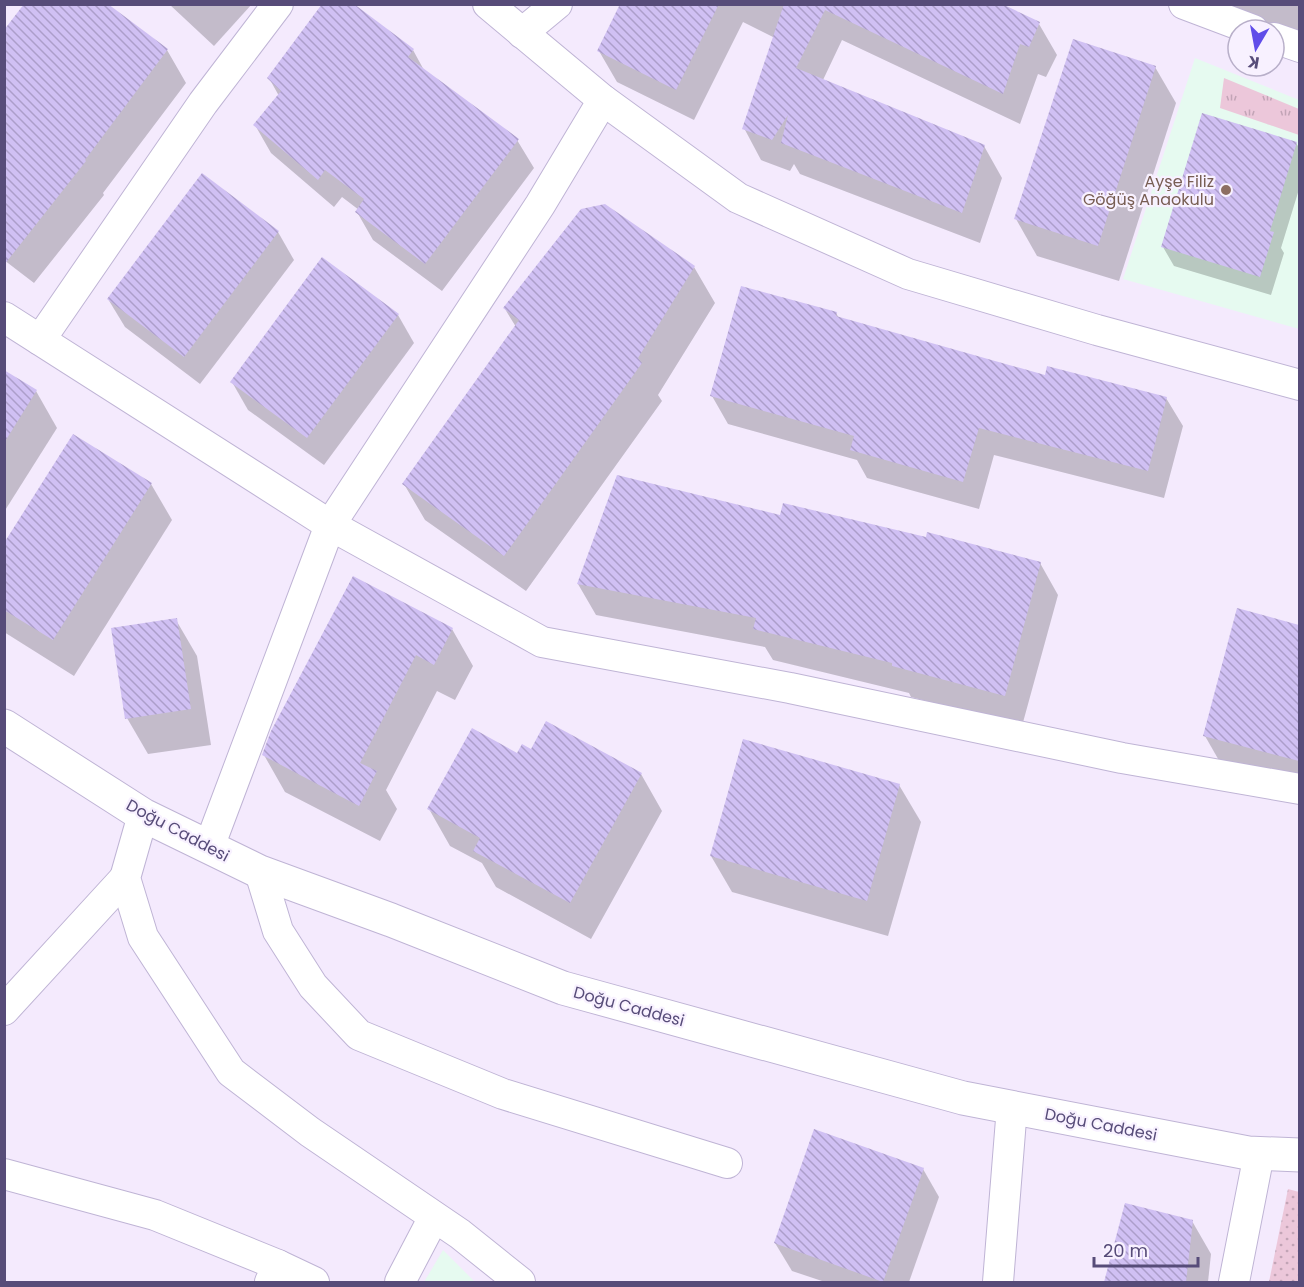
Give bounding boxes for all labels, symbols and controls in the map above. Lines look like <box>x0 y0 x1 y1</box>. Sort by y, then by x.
north arrow <box>1226 18 1286 78</box>
text: K <box>1246 50 1261 75</box>
place label: Ayşe Filiz Göğüş Anaokulu <box>1083 170 1214 211</box>
marker: Ayşe Filiz Göğüş Anaokulu <box>1219 183 1233 197</box>
street label: Doğu Caddesi <box>122 794 233 867</box>
street label: Doğu Caddesi <box>571 981 687 1032</box>
street label: Doğu Caddesi <box>1043 1102 1159 1147</box>
scale bar <box>1094 1230 1198 1268</box>
text: 20 m <box>1103 1238 1148 1263</box>

